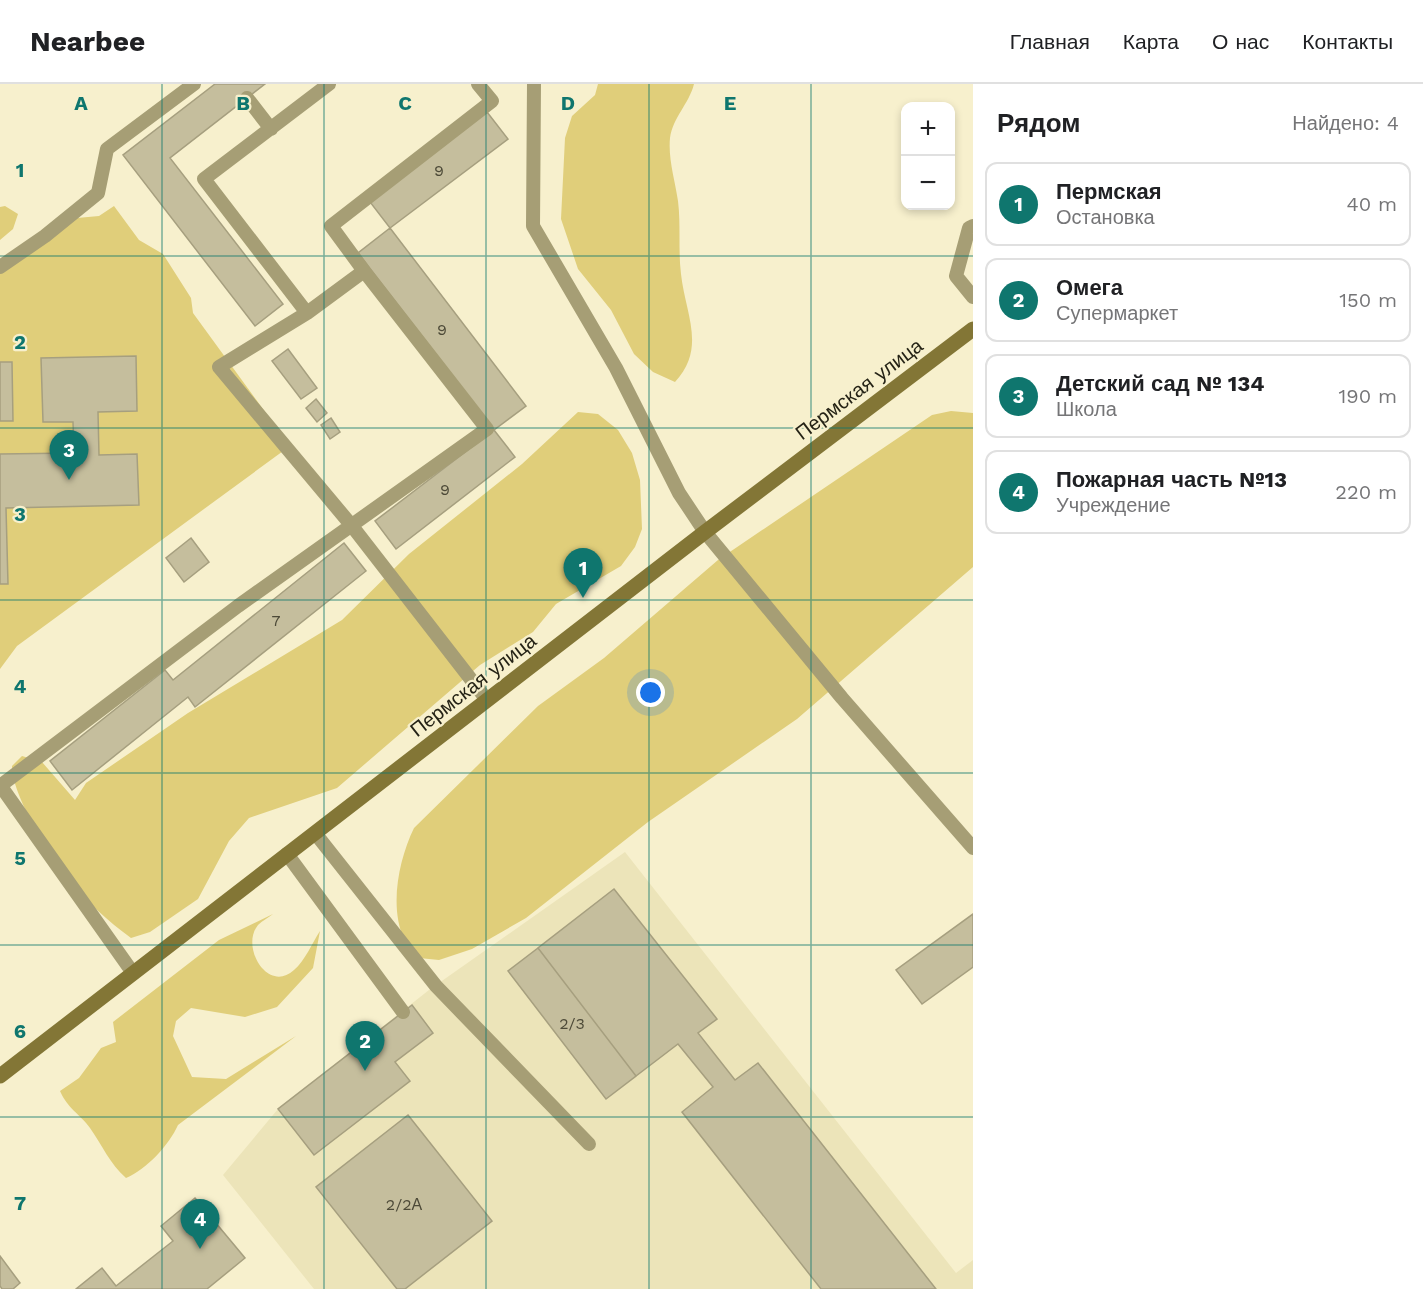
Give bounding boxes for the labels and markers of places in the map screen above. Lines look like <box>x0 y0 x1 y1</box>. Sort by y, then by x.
pin: 3 <box>50 430 88 480</box>
pin: 1 <box>564 548 602 598</box>
pin: 2 <box>346 1022 385 1071</box>
pin: 4 <box>180 1200 220 1249</box>

